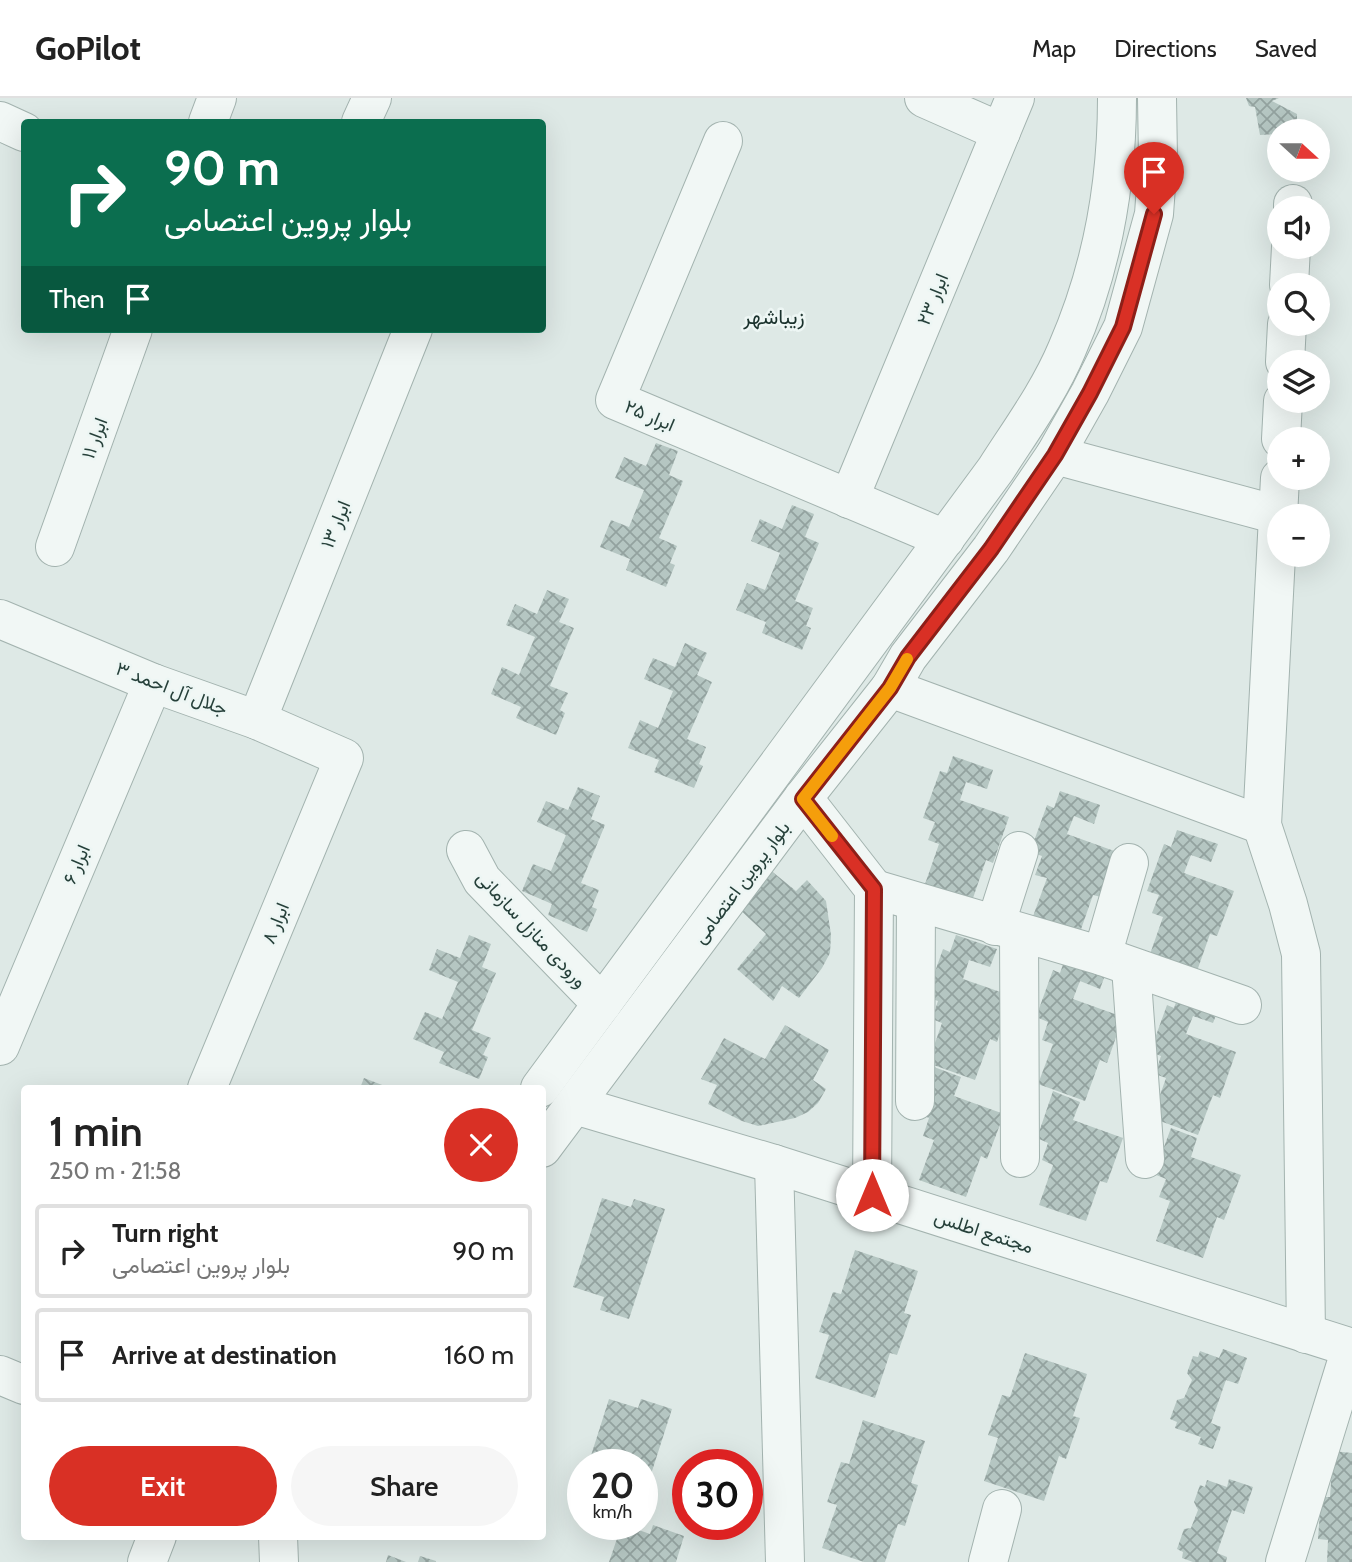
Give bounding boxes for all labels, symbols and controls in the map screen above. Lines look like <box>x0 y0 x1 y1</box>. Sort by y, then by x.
text: GoPilot <box>35 28 141 68</box>
text: Map <box>1032 34 1076 63</box>
text: Directions <box>1114 34 1217 63</box>
text: Saved <box>1255 34 1317 63</box>
north arrow <box>1267 119 1330 182</box>
map controls <box>1267 119 1330 567</box>
text: 90 m <box>164 138 280 197</box>
pin <box>1124 142 1184 214</box>
icon: right <box>49 147 140 238</box>
icon: arrive <box>1135 153 1173 191</box>
button: sound <box>1267 196 1330 259</box>
text: بلوار پروین اعتصامی <box>164 200 412 239</box>
street label: ابرار ۲۳ <box>912 270 953 328</box>
button: search <box>1267 273 1330 336</box>
icon: arrive <box>119 280 157 318</box>
text: Then <box>49 283 105 315</box>
district label: زیباشهر <box>742 304 805 330</box>
button: layers <box>1267 350 1330 413</box>
street label: ابرار ۲۵ <box>621 395 678 436</box>
street label: ابرار ۱۱ <box>76 414 112 462</box>
button: + <box>1267 427 1330 490</box>
street label: ابرار ۱۳ <box>316 497 355 551</box>
button: − <box>1267 504 1330 567</box>
street label: جلال آل احمد ۳ <box>113 657 231 720</box>
street label: بلوار پروین اعتصامی <box>688 817 796 949</box>
street label: ابرار ۶ <box>58 841 95 887</box>
street label: ورودی منازل سازمانی <box>472 866 592 993</box>
street label: ابرار ۸ <box>257 899 294 947</box>
text: 1 min <box>49 1105 143 1157</box>
button: close <box>444 1108 518 1182</box>
text: 250 m · 21:58 <box>49 1157 181 1185</box>
position arrow <box>835 1158 909 1232</box>
street label: مجتمع اطلس <box>931 1205 1036 1260</box>
text: Turn right <box>112 1217 218 1249</box>
icon: right <box>53 1232 91 1270</box>
text: 90 m <box>452 1235 514 1267</box>
text: بلوار پروین اعتصامی <box>112 1251 290 1279</box>
icon: arrive <box>53 1336 91 1374</box>
text: Arrive at destination <box>112 1339 337 1371</box>
text: 160 m <box>444 1339 514 1371</box>
button: Exit <box>49 1446 277 1526</box>
button: Share <box>291 1446 518 1526</box>
speed limit sign: 30 <box>672 1449 763 1540</box>
text: 20 <box>591 1464 634 1507</box>
text: km/h <box>593 1501 632 1523</box>

